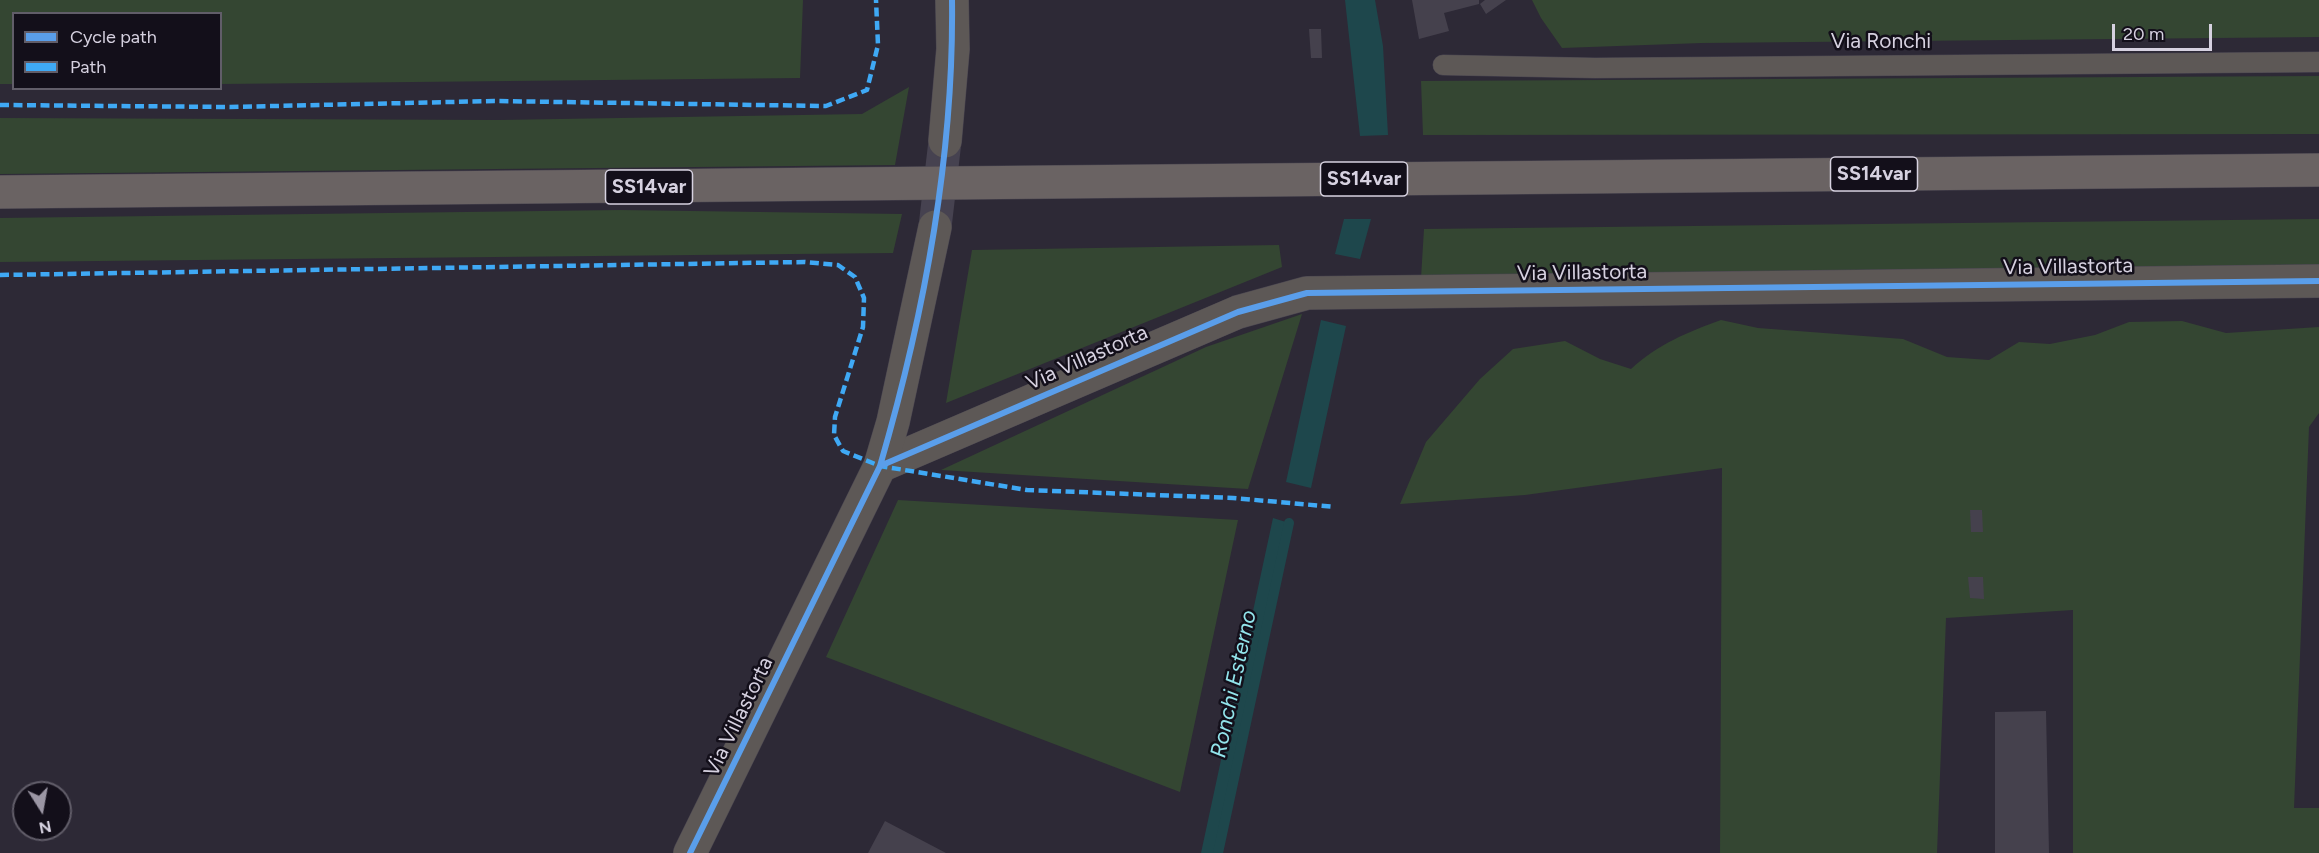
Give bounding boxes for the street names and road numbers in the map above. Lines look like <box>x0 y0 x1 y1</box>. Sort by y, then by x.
street label: Via Ronchi <box>1831 29 1931 55</box>
road number: SS14var <box>1830 157 1918 191</box>
road number: SS14var <box>1320 162 1408 196</box>
road number: SS14var <box>606 170 692 204</box>
street label: Via Villastorta <box>2003 253 2133 281</box>
street label: Via Villastorta <box>1517 259 1647 287</box>
street label: Via Villastorta <box>1022 320 1152 396</box>
street label: Via Villastorta <box>699 653 779 781</box>

